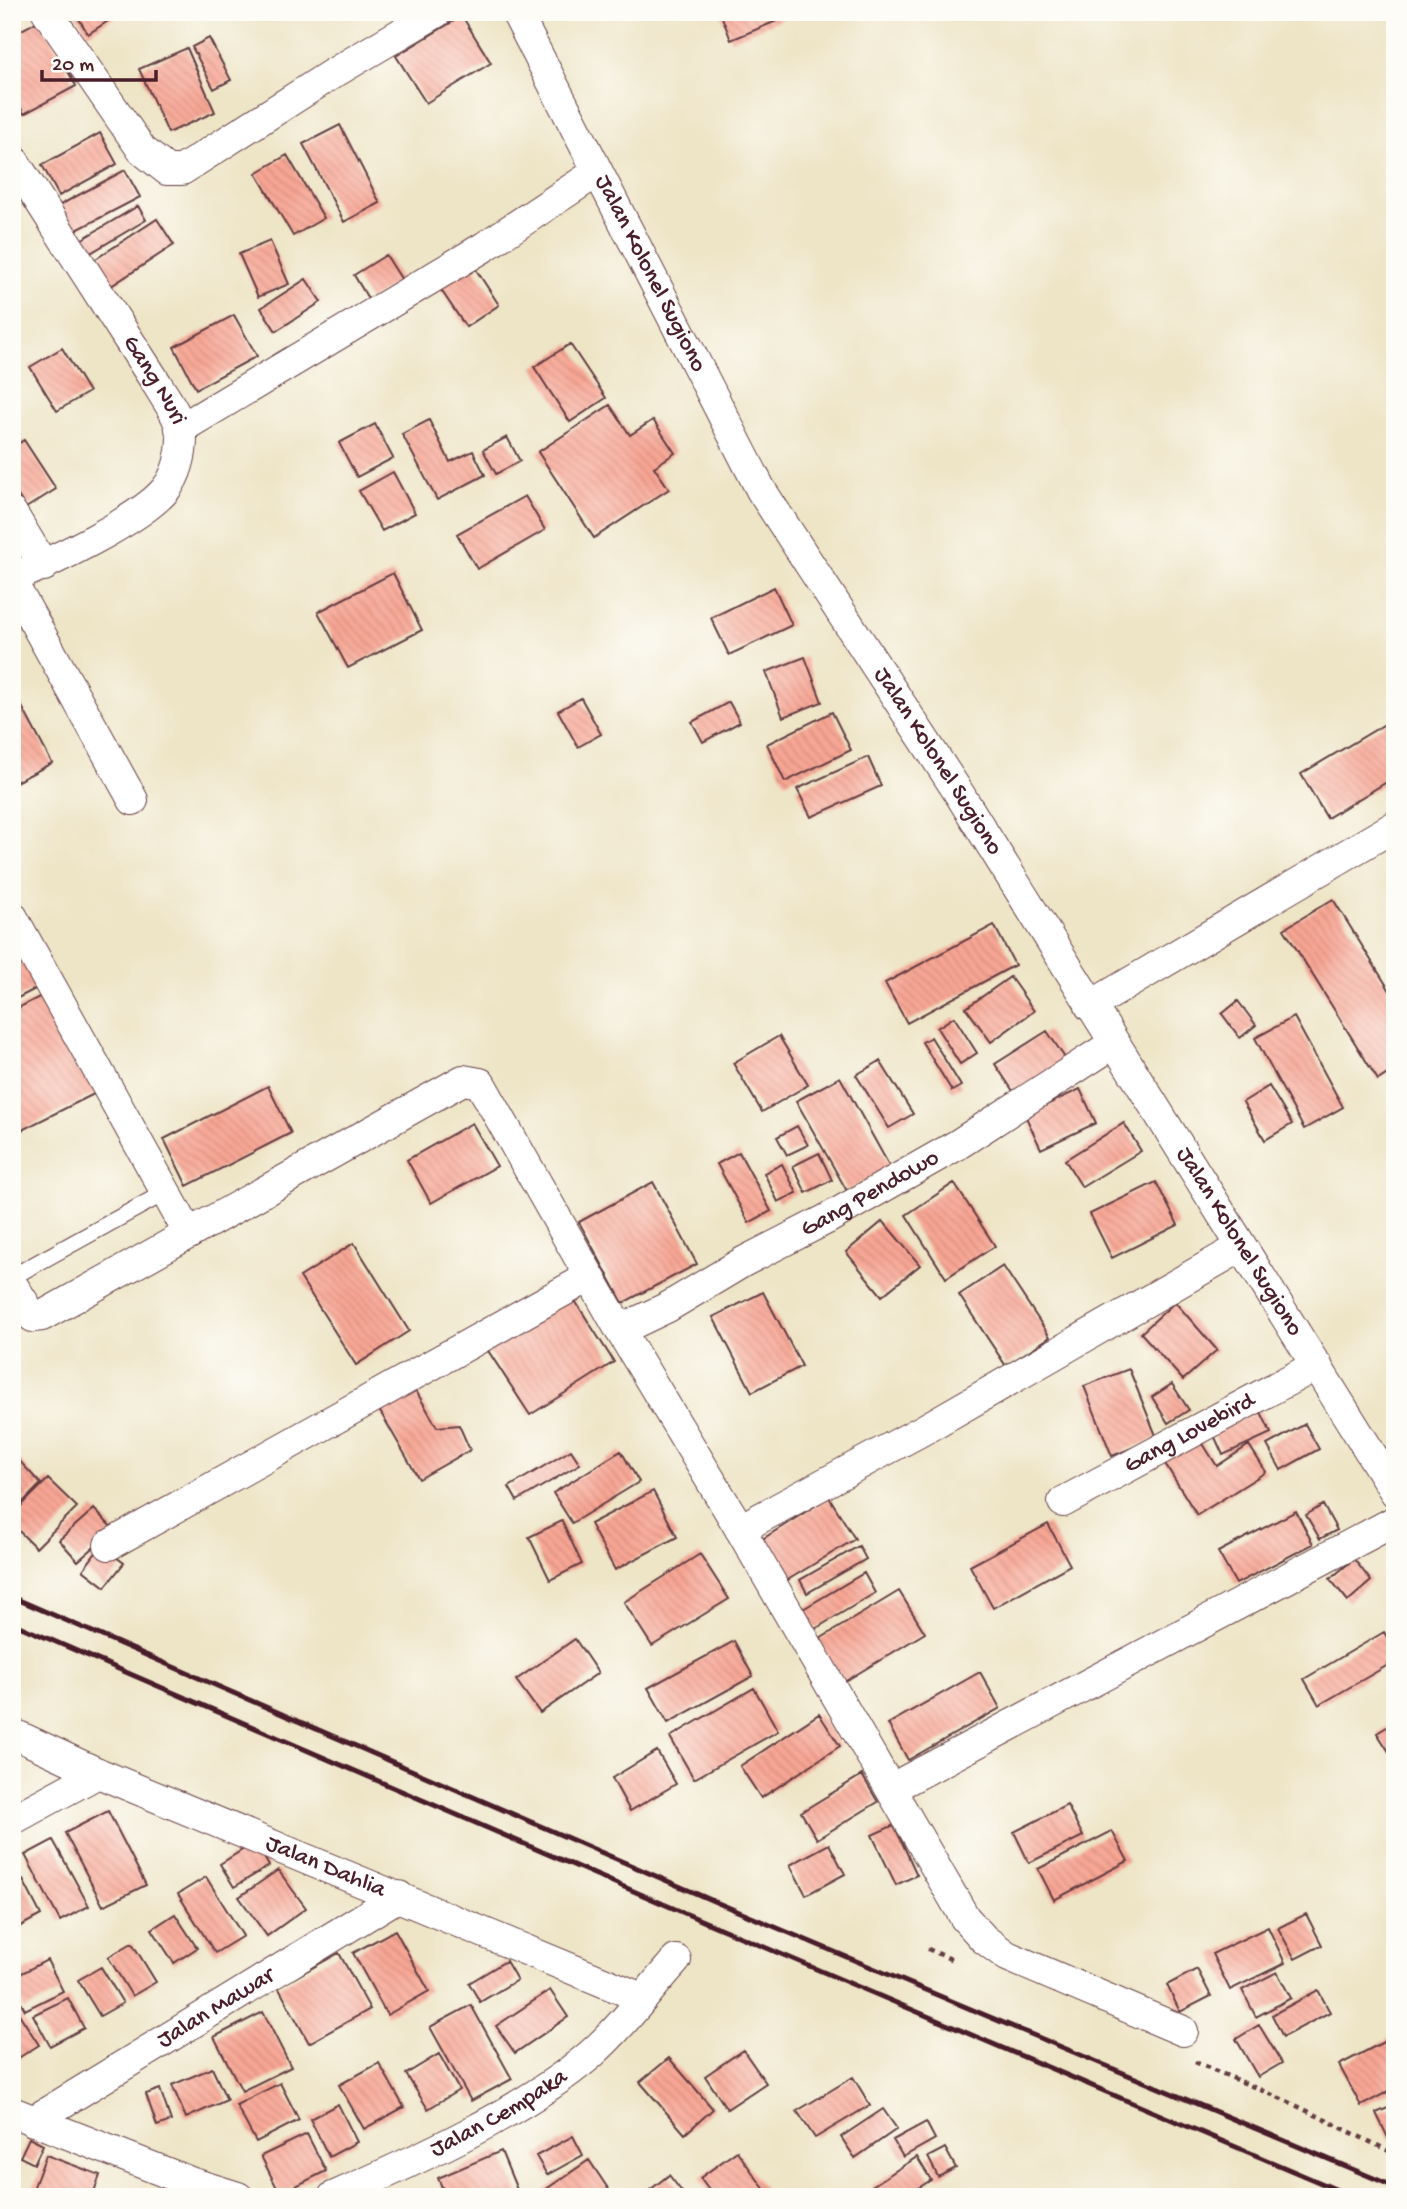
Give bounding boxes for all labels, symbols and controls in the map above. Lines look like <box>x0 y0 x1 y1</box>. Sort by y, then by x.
scale bar <box>42 38 156 82</box>
text: 20 m <box>52 54 94 79</box>
street label: Jalan Kolonel Sugiono <box>588 170 713 377</box>
street label: Gang Nuri <box>115 330 193 429</box>
street label: Jalan Kolonel Sugiono <box>866 662 1009 861</box>
street label: Jalan Kolonel Sugiono <box>1169 1142 1309 1342</box>
street label: Gang Pendowo <box>796 1144 944 1244</box>
street label: Gang Lovebird <box>1120 1386 1262 1481</box>
street label: Jalan Dahlia <box>261 1829 391 1905</box>
street label: Jalan Mawar <box>152 1960 282 2055</box>
street label: Jalan Cempaka <box>426 2062 574 2164</box>

